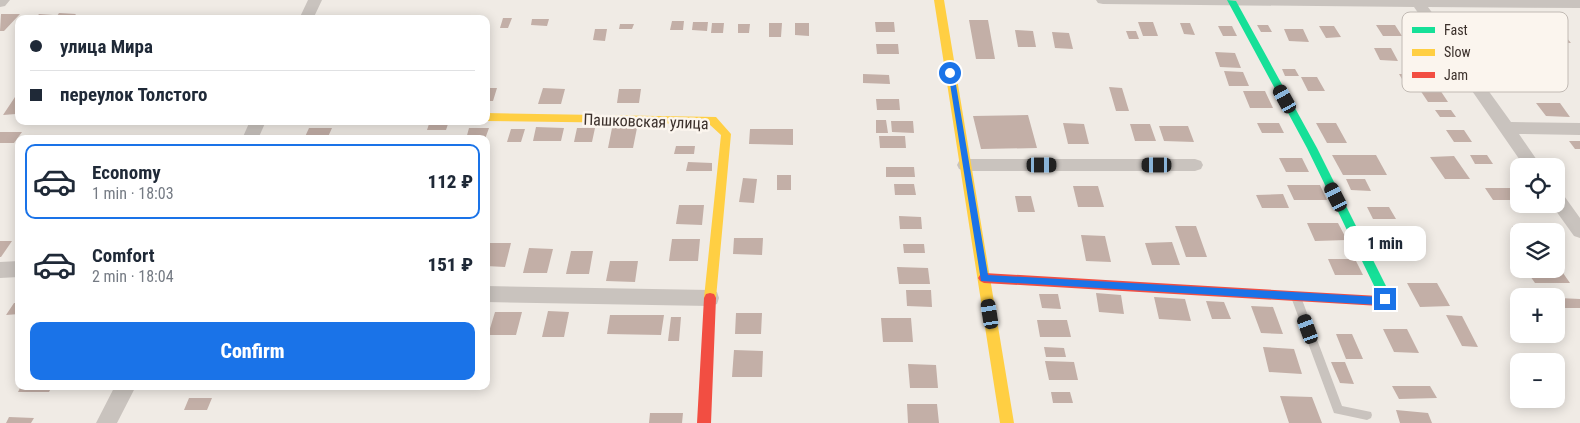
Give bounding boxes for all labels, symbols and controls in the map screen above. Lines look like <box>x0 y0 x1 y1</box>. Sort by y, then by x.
legend <box>1402 12 1568 92</box>
text: Fast <box>1444 22 1468 38</box>
text: улица Мира <box>60 35 153 58</box>
text: Slow <box>1444 44 1471 60</box>
route start <box>939 62 961 84</box>
text: Jam <box>1444 67 1468 83</box>
car <box>1271 82 1298 116</box>
text: переулок Толстого <box>60 83 208 106</box>
street label: Пашковская улица <box>583 110 709 133</box>
car <box>1027 158 1057 173</box>
car <box>1142 158 1172 173</box>
map controls <box>1510 158 1565 408</box>
button: locate <box>1510 158 1565 213</box>
icon: car <box>32 159 77 204</box>
text: Economy <box>92 161 161 184</box>
text: 112 ₽ <box>428 170 473 193</box>
car <box>1322 180 1349 214</box>
text: 1 min · 18:03 <box>92 184 174 203</box>
button: layers <box>1510 223 1565 278</box>
callout: 1 min <box>1344 226 1426 262</box>
text: 1 min <box>1367 234 1403 253</box>
icon: car <box>32 242 77 287</box>
text: Comfort <box>92 244 155 267</box>
text: 151 ₽ <box>428 253 473 276</box>
text: 2 min · 18:04 <box>92 267 174 286</box>
route end <box>1374 288 1396 310</box>
button: + <box>1510 288 1565 343</box>
car <box>980 298 999 330</box>
car <box>1295 312 1320 346</box>
button: Confirm <box>30 322 475 380</box>
button: − <box>1510 353 1565 408</box>

